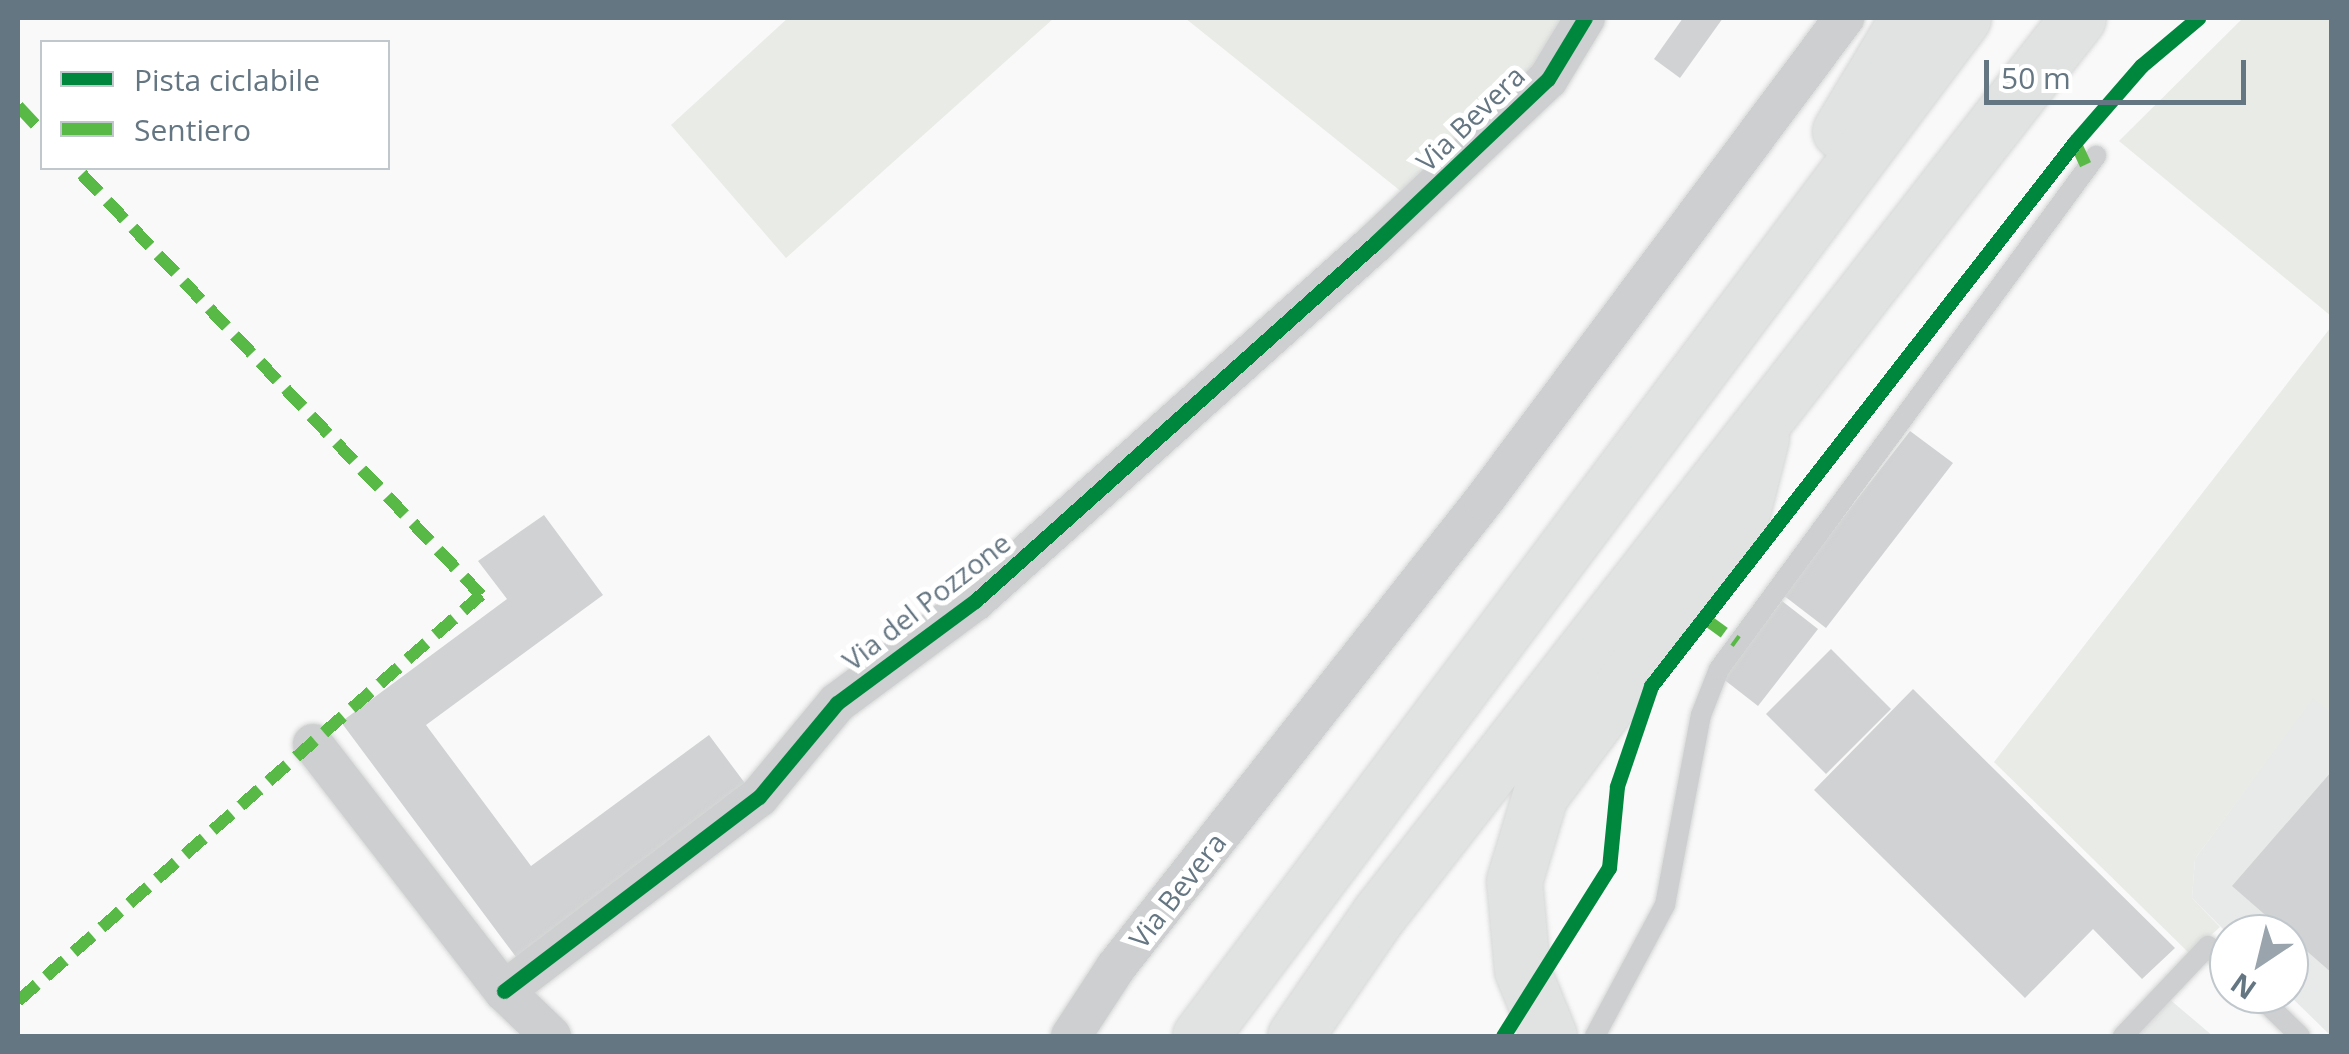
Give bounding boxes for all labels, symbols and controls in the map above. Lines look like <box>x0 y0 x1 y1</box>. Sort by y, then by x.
legend <box>40 40 390 170</box>
scale bar <box>1989 40 2252 102</box>
text: 50 m <box>2001 57 2071 98</box>
street label: Via Bevera <box>1409 58 1531 178</box>
text: Pista ciclabile <box>134 59 320 100</box>
text: Sentiero <box>134 109 251 150</box>
street label: Via del Pozzone <box>835 525 1017 677</box>
street label: Via Bevera <box>1122 826 1232 954</box>
north arrow <box>2209 914 2309 1014</box>
text: N <box>2223 965 2263 1009</box>

